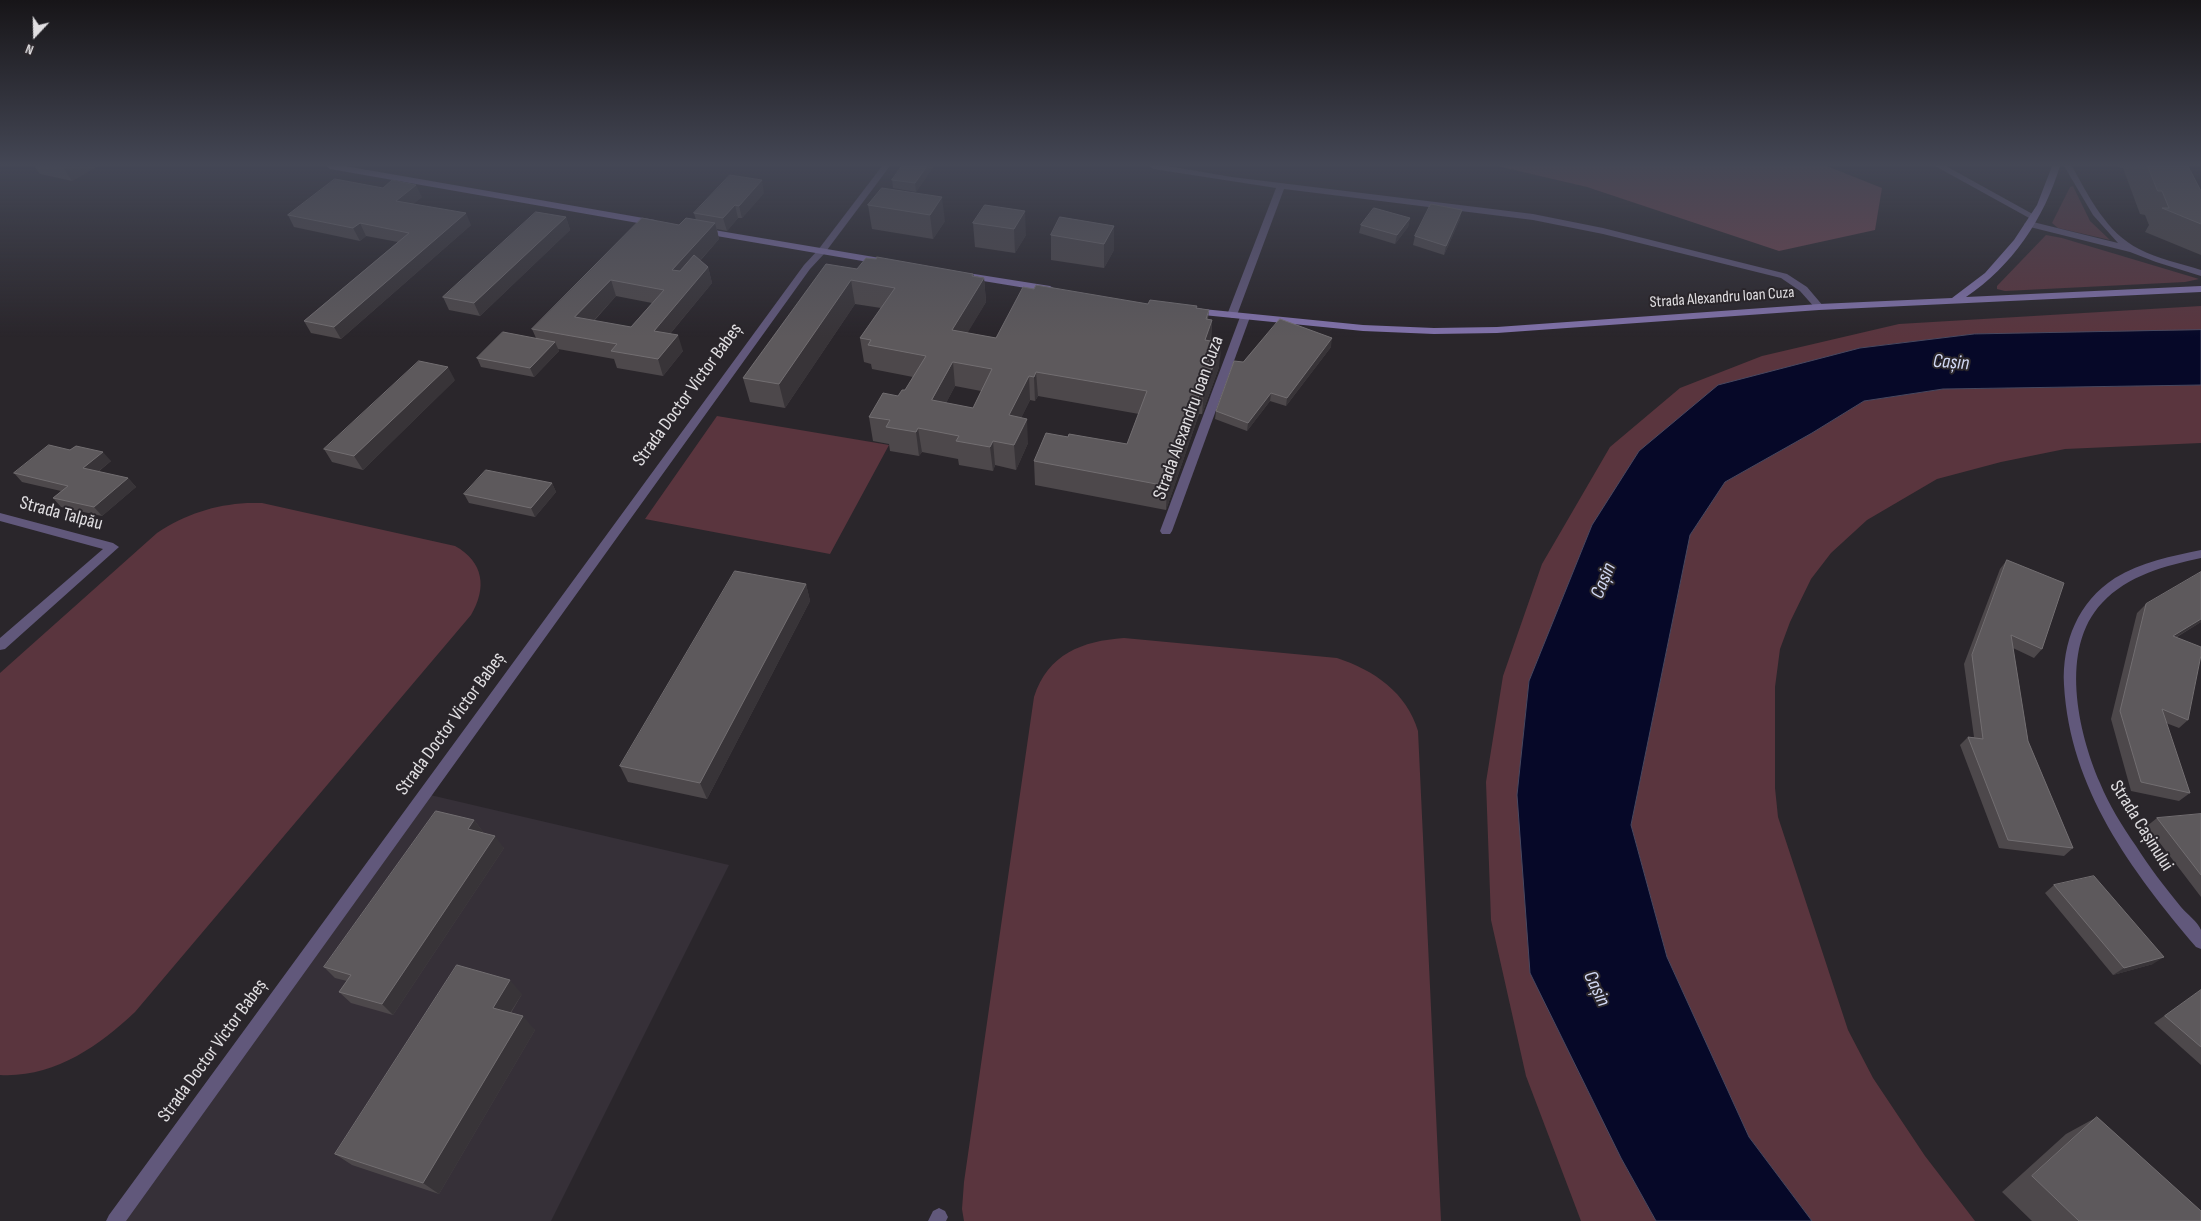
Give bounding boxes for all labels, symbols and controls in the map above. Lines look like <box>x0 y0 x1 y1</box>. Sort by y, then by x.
north arrow <box>10 10 60 60</box>
text: N <box>23 40 36 59</box>
street label: Strada Alexandru Ioan Cuza <box>1649 283 1795 313</box>
street label: Strada Doctor Victor Babeș <box>628 319 748 471</box>
street label: Strada Alexandru Ioan Cuza <box>1149 333 1229 503</box>
water label: Cașin <box>1932 350 1970 376</box>
street label: Strada Talpău <box>17 492 105 536</box>
water label: Cașin <box>1586 560 1622 602</box>
street label: Strada Doctor Victor Babeș <box>391 648 511 800</box>
street label: Strada Cașinului <box>2104 777 2178 875</box>
water label: Cașin <box>1577 967 1615 1011</box>
street label: Strada Doctor Victor Babeș <box>153 975 273 1127</box>

